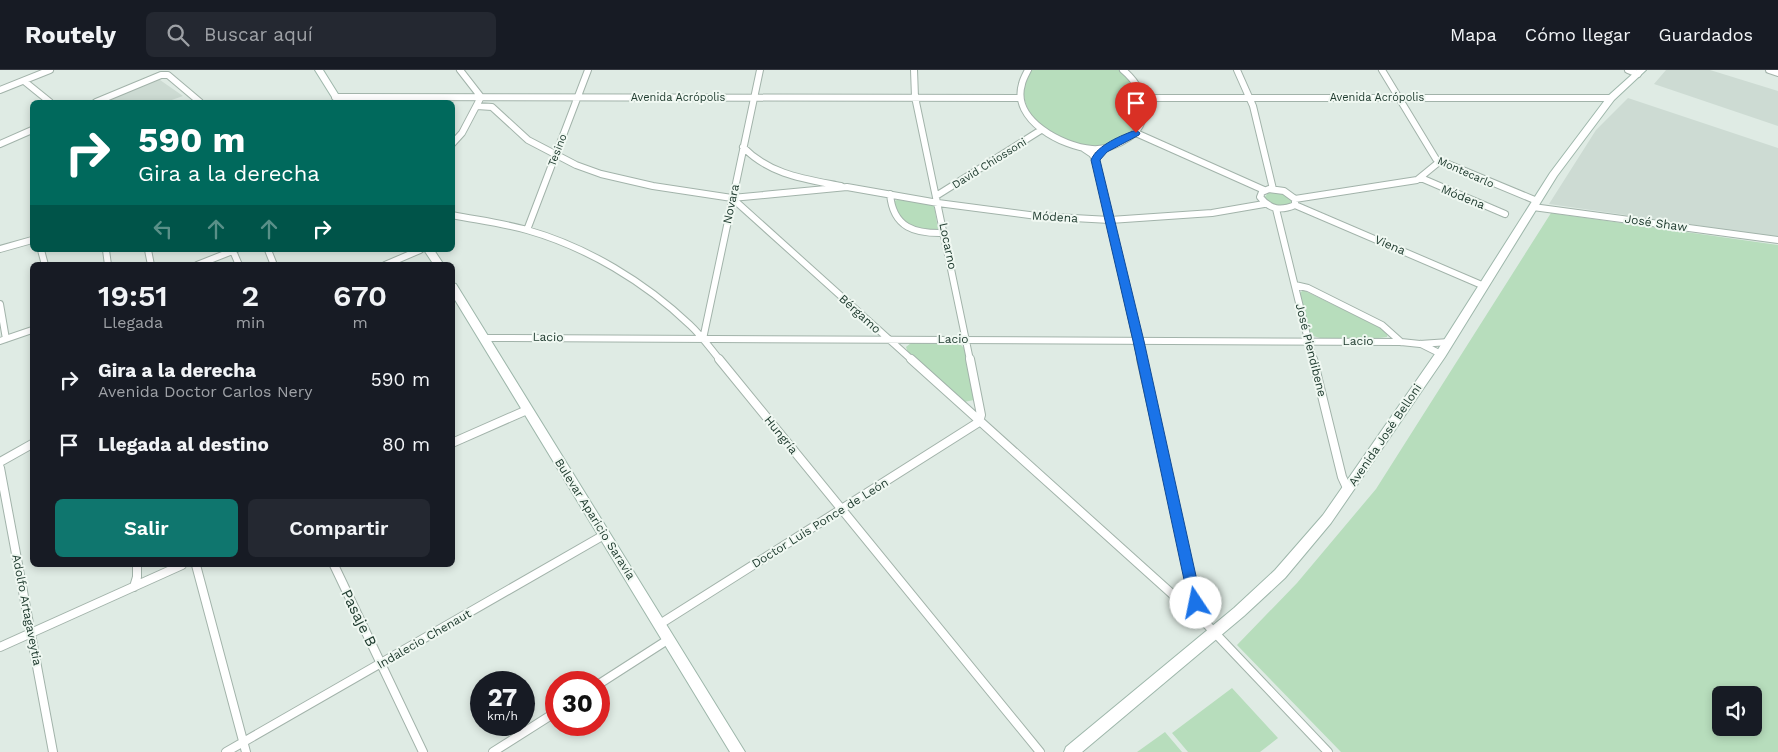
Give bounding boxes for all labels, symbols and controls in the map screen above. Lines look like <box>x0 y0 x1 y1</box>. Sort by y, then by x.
search box <box>146 12 496 57</box>
text: Routely <box>25 21 116 49</box>
icon: search <box>164 21 192 49</box>
text: Buscar aquí <box>204 23 313 46</box>
text: Mapa <box>1450 24 1497 45</box>
text: Cómo llegar <box>1525 24 1631 45</box>
text: Guardados <box>1659 24 1753 45</box>
pin <box>1115 82 1157 133</box>
icon: arrive <box>1122 89 1150 117</box>
street label: Avenida Acrópolis <box>631 91 726 104</box>
street label: Avenida Acrópolis <box>1330 91 1425 104</box>
text: 590 m <box>138 119 245 161</box>
icon: right <box>55 120 120 185</box>
street label: Tesino <box>545 132 570 168</box>
street label: David Chiossoni <box>950 135 1029 191</box>
street label: Montecarlo <box>1436 154 1496 191</box>
text: Gira a la derecha <box>138 161 320 186</box>
street label: Módena <box>1439 182 1487 212</box>
street label: Novara <box>720 183 742 225</box>
street label: Módena <box>1032 208 1079 226</box>
street label: José Shaw <box>1624 212 1688 234</box>
icon: left <box>149 215 177 243</box>
icon: ahead <box>202 215 230 243</box>
icon: ahead <box>255 215 283 243</box>
icon: right <box>308 215 336 243</box>
street label: Locarno <box>936 221 960 271</box>
street label: Viena <box>1372 232 1408 258</box>
text: 19:51 <box>98 278 168 313</box>
text: 2 <box>242 278 259 313</box>
text: 670 <box>333 278 387 313</box>
street label: Bérgamo <box>836 292 884 336</box>
street label: José Piendibene <box>1293 302 1329 398</box>
text: Llegada <box>103 313 163 332</box>
text: min <box>236 313 265 332</box>
text: m <box>352 313 368 332</box>
street label: Lacio <box>532 330 564 344</box>
street label: Lacio <box>937 332 969 346</box>
street label: Lacio <box>1342 334 1374 348</box>
text: Gira a la derecha <box>98 359 256 382</box>
icon: right <box>55 366 83 394</box>
text: 590 m <box>371 368 430 391</box>
street label: Avenida José Belloni <box>1346 381 1424 489</box>
text: Avenida Doctor Carlos Nery <box>98 382 313 401</box>
street label: Hungría <box>761 413 801 457</box>
icon: arrive <box>55 431 83 459</box>
text: Llegada al destino <box>98 433 269 456</box>
text: 80 m <box>382 433 430 456</box>
street label: Bulevar Aparicio Saravia <box>552 456 638 582</box>
street label: Doctor Luis Ponce de León <box>749 475 891 571</box>
button: Salir <box>55 499 238 557</box>
button: Compartir <box>248 499 430 557</box>
street label: Adolfo Artagaveytia <box>9 553 45 667</box>
position arrow <box>1169 576 1221 628</box>
street label: Pasaje B <box>337 586 381 650</box>
street label: Indalecio Chenaut <box>374 606 474 672</box>
speed limit sign: 30 <box>545 671 610 736</box>
text: 27 <box>488 683 517 712</box>
map controls <box>1712 686 1762 736</box>
button: sound <box>1712 686 1762 736</box>
text: km/h <box>487 709 518 723</box>

